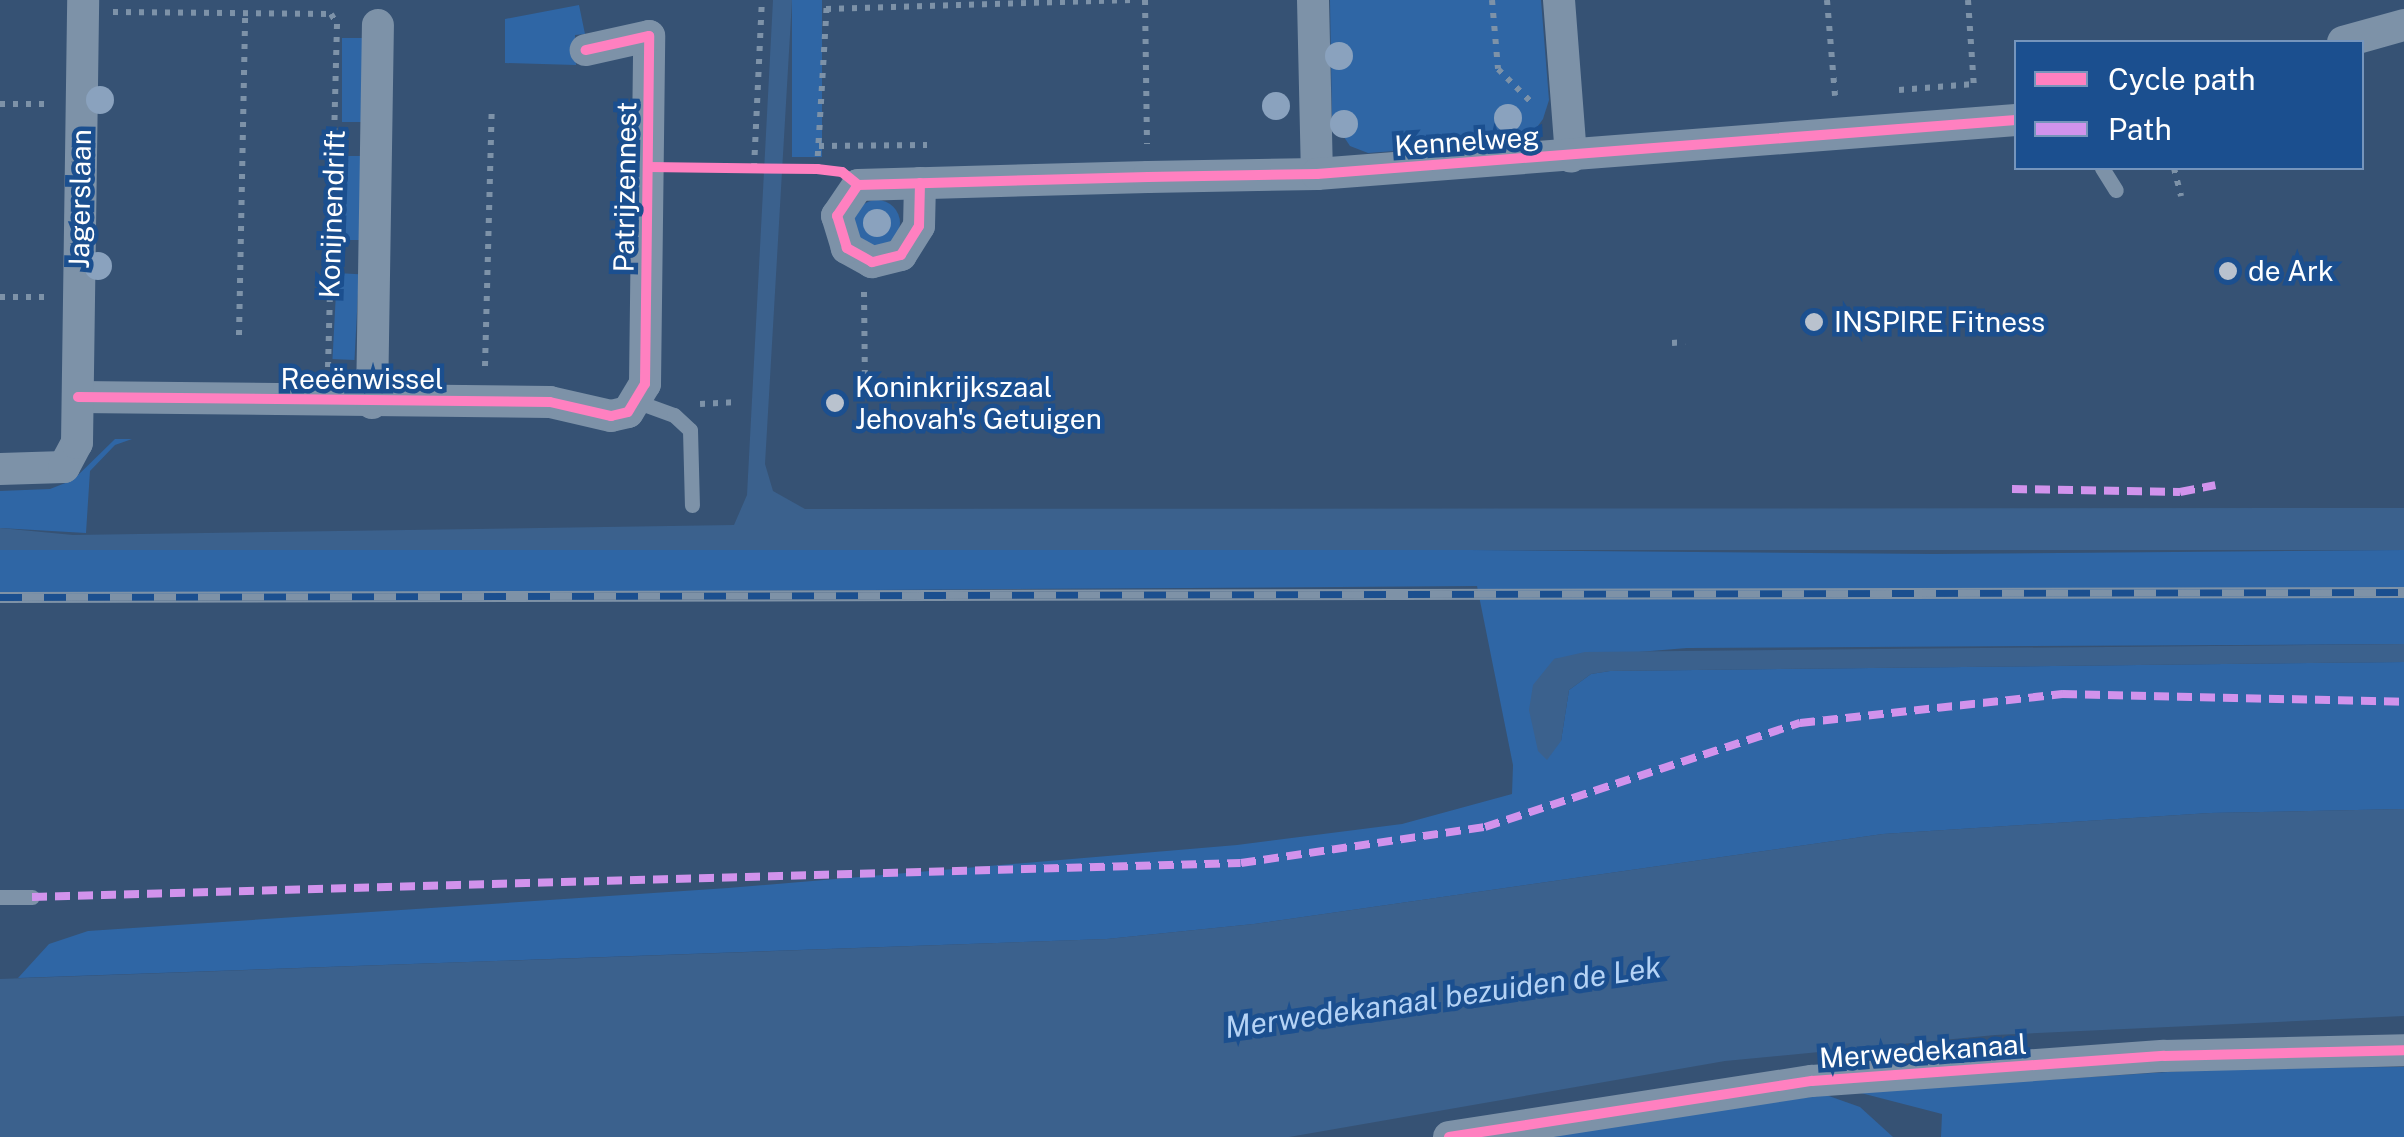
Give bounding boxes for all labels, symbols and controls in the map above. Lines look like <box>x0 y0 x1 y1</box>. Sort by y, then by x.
legend <box>2014 40 2364 170</box>
text: Cycle path <box>2108 61 2256 97</box>
street label: Patrijzennest <box>607 101 643 273</box>
text: Path <box>2108 111 2172 147</box>
street label: Kennelweg <box>1394 119 1540 163</box>
street label: Jagerslaan <box>62 129 98 269</box>
street label: Konijnendrift <box>312 129 352 299</box>
place label: de Ark <box>2248 254 2334 288</box>
marker: de Ark <box>2217 260 2239 282</box>
place label: INSPIRE Fitness <box>1834 305 2045 339</box>
marker: INSPIRE Fitness <box>1803 311 1825 333</box>
street label: Reeënwissel <box>280 362 444 396</box>
place label: Koninkrijkszaal Jehovah's Getuigen <box>855 370 1102 436</box>
marker: Koninkrijkszaal Jehovah's Getuigen <box>824 392 846 414</box>
water label: Merwedekanaal bezuiden de Lek <box>1222 949 1664 1045</box>
street label: Merwedekanaal <box>1818 1027 2028 1075</box>

